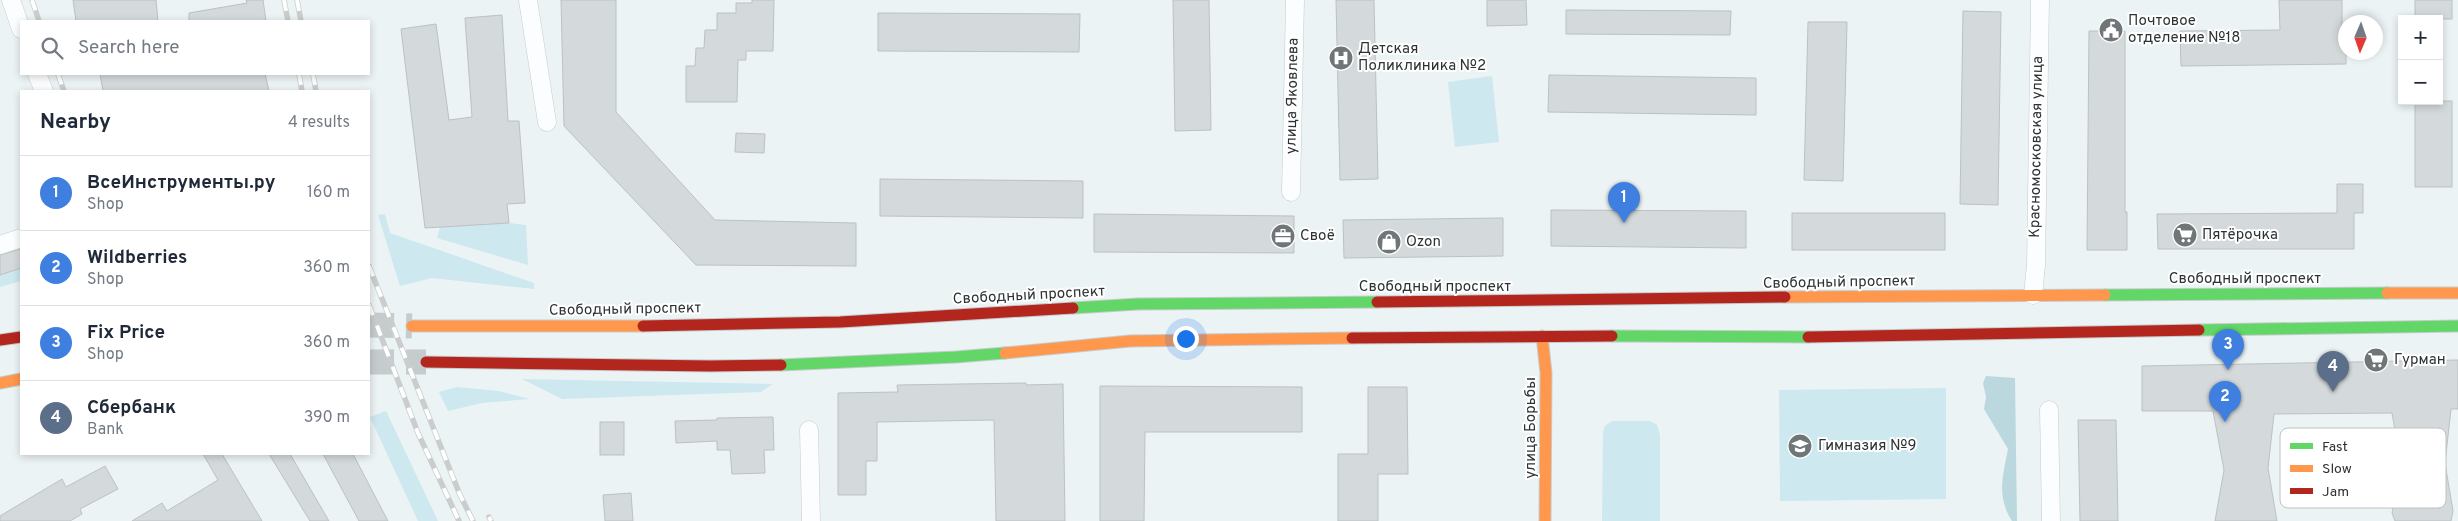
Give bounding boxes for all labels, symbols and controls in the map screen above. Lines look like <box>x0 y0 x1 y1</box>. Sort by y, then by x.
place label: Почтовое отделение №18 <box>2128 12 2240 48</box>
north arrow <box>2338 15 2383 60</box>
map controls <box>2398 15 2443 105</box>
button: + <box>2398 15 2443 60</box>
public building icon: Почтовое отделение №18 <box>2098 17 2124 43</box>
search box <box>20 20 370 75</box>
icon: search <box>38 34 66 62</box>
text: Search here <box>78 36 180 60</box>
street label: улица Яковлева <box>1282 38 1304 154</box>
place label: Детская Поликлиника №2 <box>1358 40 1486 76</box>
hospital icon: Детская Поликлиника №2 <box>1328 45 1354 71</box>
street label: Красномосковская улица <box>2026 56 2048 238</box>
button: − <box>2398 60 2443 105</box>
text: Nearby <box>40 109 111 136</box>
text: 4 results <box>288 113 350 133</box>
text: ВсеИнструменты.ру <box>87 171 275 195</box>
pin: 1 <box>1608 182 1640 223</box>
text: 1 <box>53 183 59 203</box>
text: 160 m <box>307 183 350 203</box>
text: Shop <box>87 195 124 215</box>
supermarket icon: Пятёрочка <box>2172 222 2198 248</box>
office icon: Своё <box>1270 223 1296 249</box>
place label: Пятёрочка <box>2202 226 2278 245</box>
place label: Своё <box>1300 227 1335 246</box>
shop icon: Ozon <box>1376 229 1402 255</box>
place label: Ozon <box>1406 233 1441 252</box>
text: Wildberries <box>87 246 187 270</box>
text: 2 <box>51 258 61 278</box>
text: 360 m <box>303 258 350 278</box>
text: Shop <box>87 270 124 290</box>
street label: Свободный проспект <box>2169 270 2321 289</box>
street label: Свободный проспект <box>1763 272 1916 294</box>
street label: Свободный проспект <box>1359 278 1511 297</box>
street label: Свободный проспект <box>952 283 1106 309</box>
street label: Свободный проспект <box>549 299 702 321</box>
text: Fix Price <box>87 321 165 345</box>
your location <box>1173 326 1199 352</box>
pin: 3 <box>2212 329 2244 370</box>
text: 3 <box>51 333 61 353</box>
text: 360 m <box>303 333 350 353</box>
text: Shop <box>87 345 124 365</box>
supermarket icon: Гурман <box>2363 347 2389 373</box>
pin: 4 <box>2317 351 2349 392</box>
place label: Гурман <box>2394 351 2446 370</box>
street label: улица Борьбы <box>1522 377 1541 479</box>
pin: 2 <box>2209 381 2241 422</box>
text: Сбербанк <box>87 396 176 420</box>
text: 4 <box>51 408 61 428</box>
text: 390 m <box>304 408 350 428</box>
text: Bank <box>87 420 124 440</box>
legend <box>2280 428 2446 508</box>
school or university icon: Гимназия №9 <box>1787 433 1813 459</box>
place label: Гимназия №9 <box>1818 437 1916 456</box>
text: Fast <box>2322 439 2348 456</box>
text: Slow <box>2322 461 2352 478</box>
text: Jam <box>2322 484 2349 501</box>

